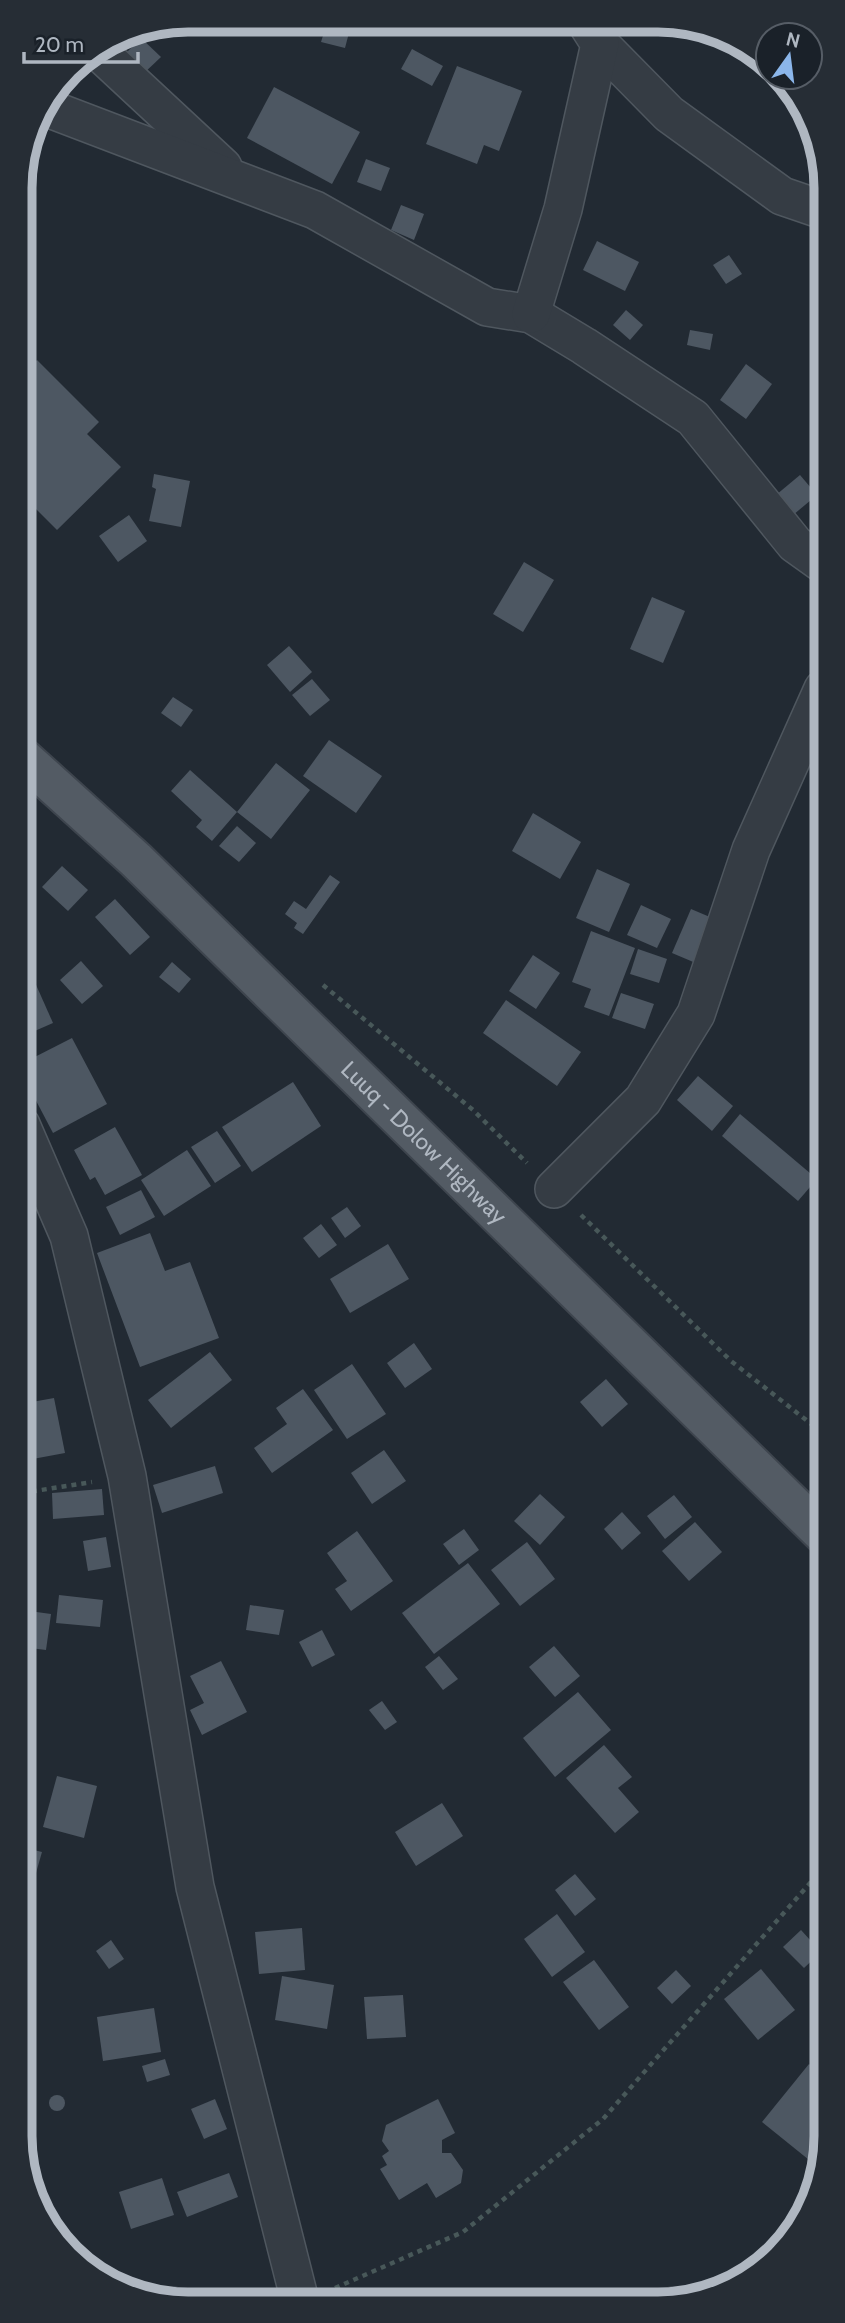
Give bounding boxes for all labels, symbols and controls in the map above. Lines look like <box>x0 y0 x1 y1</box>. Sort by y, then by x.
scale bar <box>24 21 138 65</box>
north arrow <box>754 21 824 91</box>
text: N <box>784 27 802 53</box>
text: 20 m <box>35 32 84 57</box>
street label: Luuq - Dolow Highway <box>335 1055 513 1230</box>

